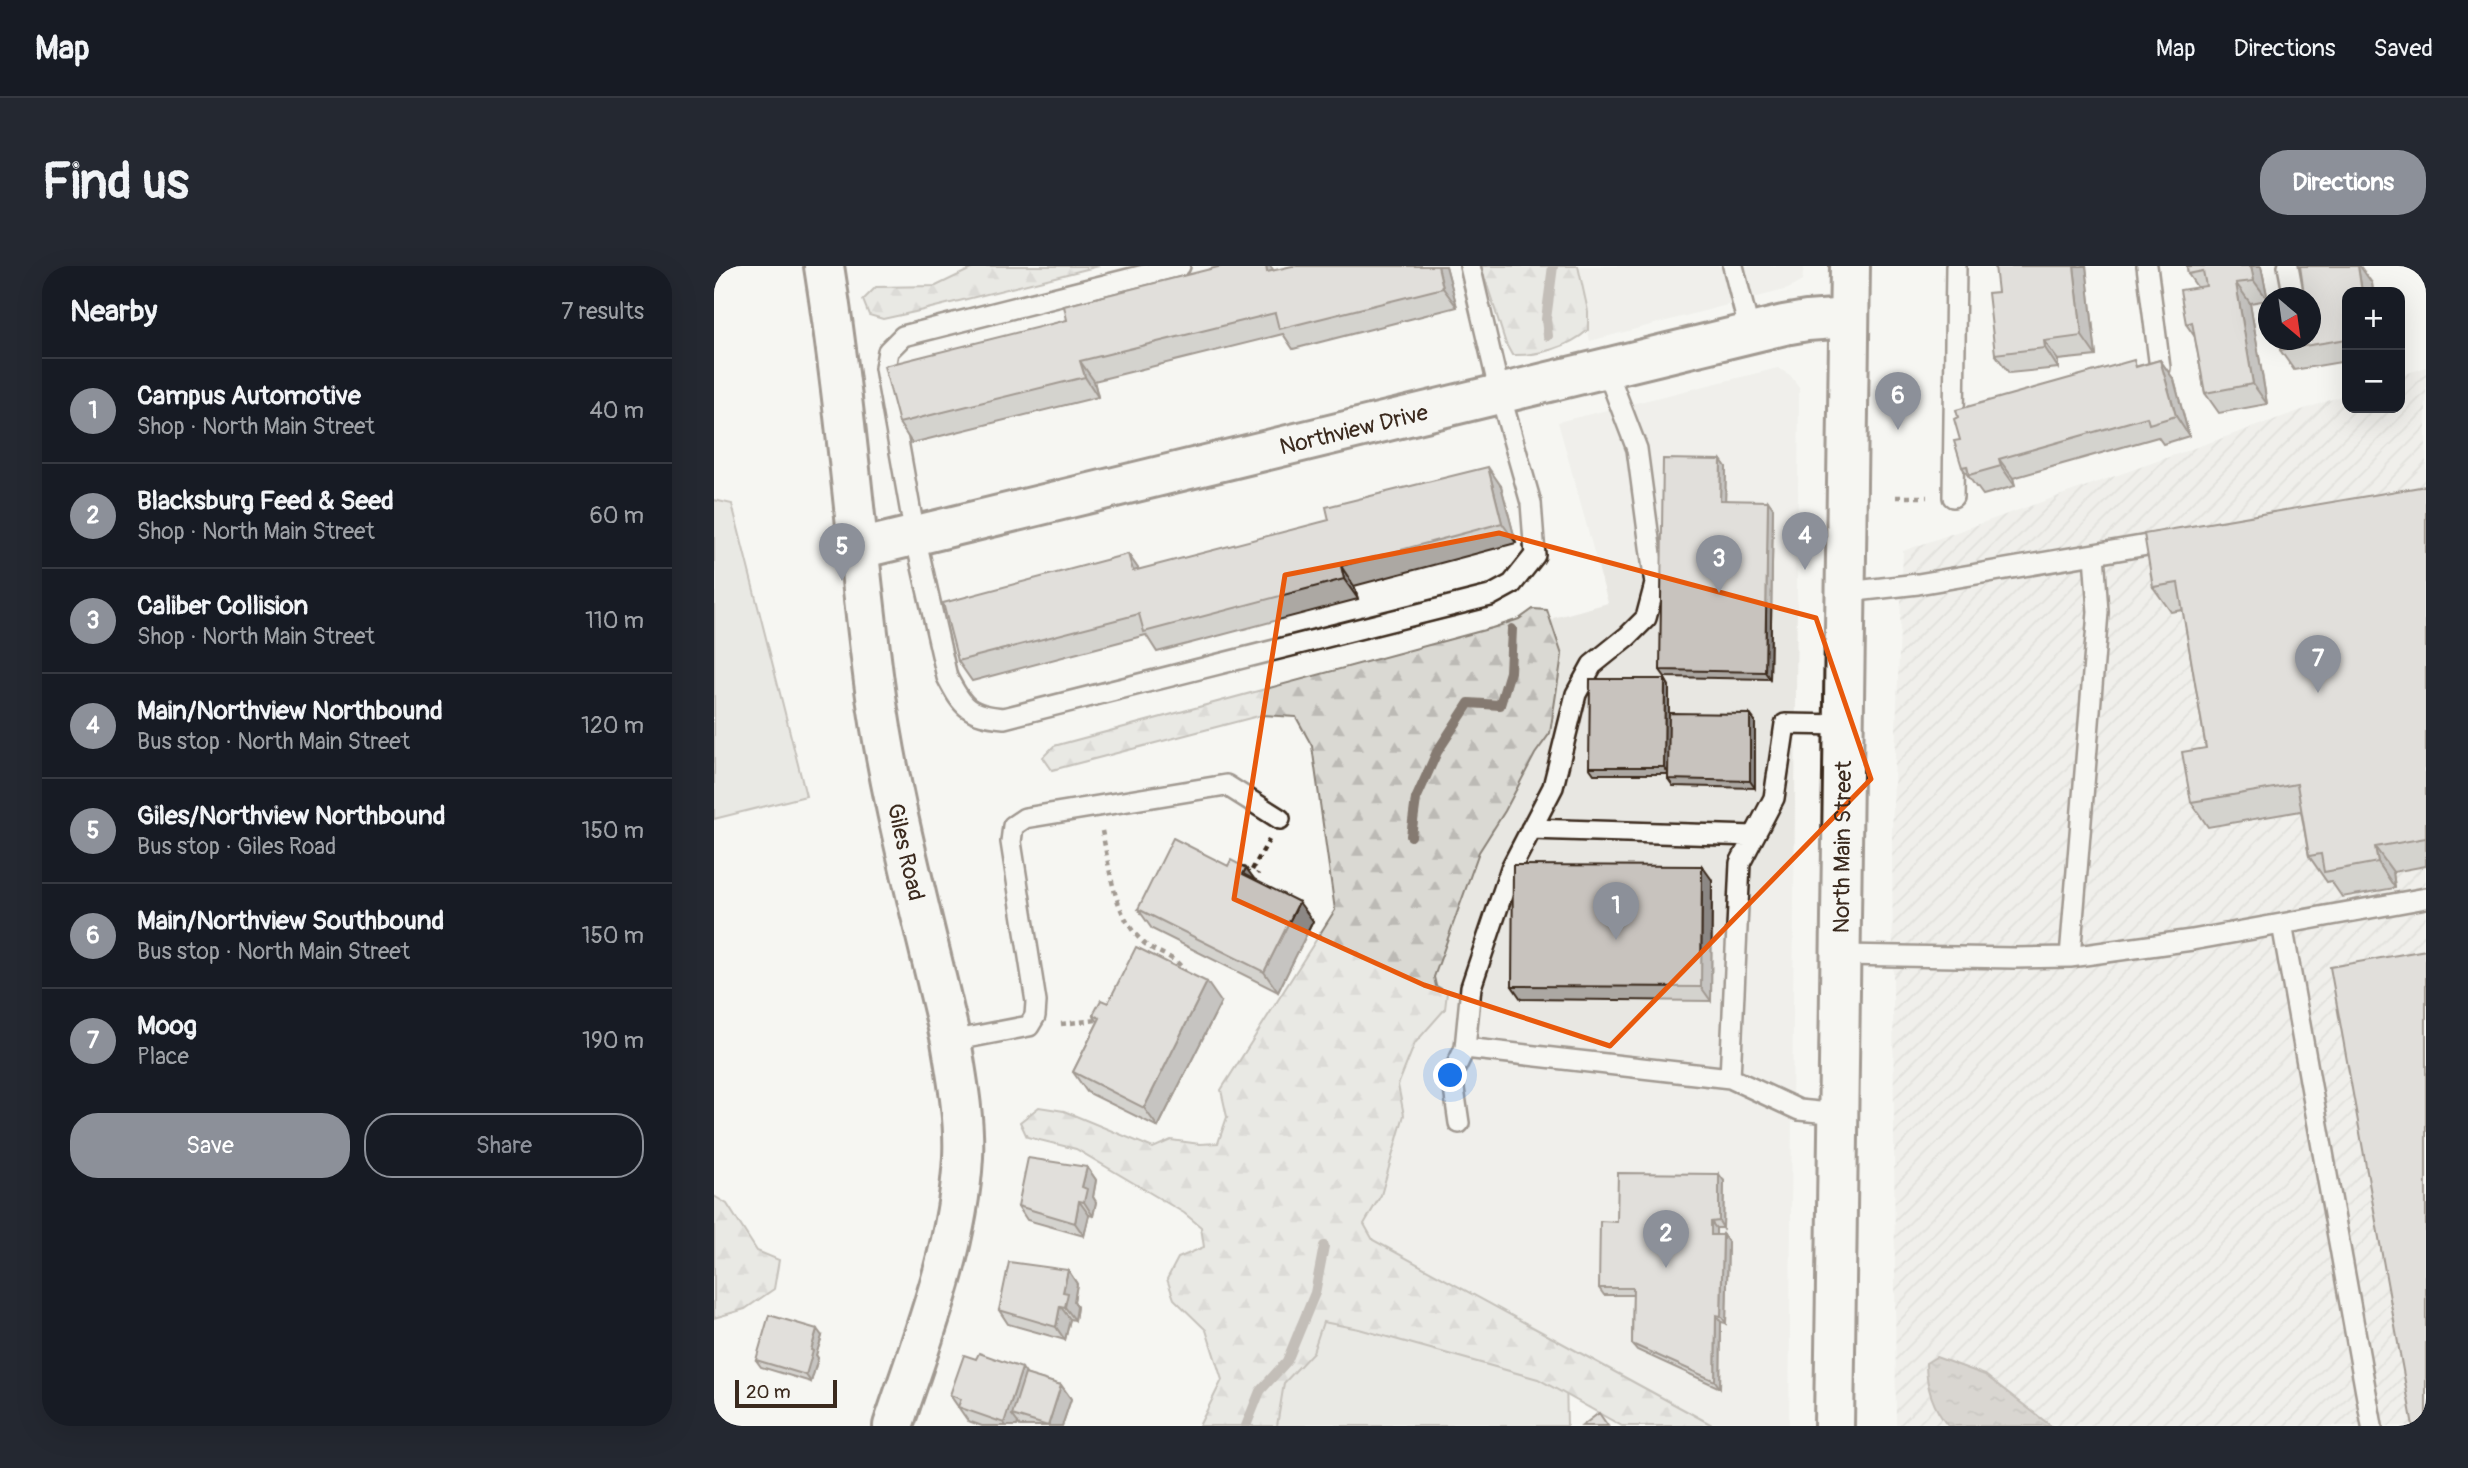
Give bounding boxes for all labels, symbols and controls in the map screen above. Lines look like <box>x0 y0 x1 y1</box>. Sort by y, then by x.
text: Map <box>35 28 90 69</box>
text: Map <box>2156 34 2196 63</box>
text: Directions <box>2234 34 2335 63</box>
text: Saved <box>2373 34 2433 63</box>
button: Directions <box>2260 150 2426 215</box>
text: Find us <box>42 152 189 213</box>
north arrow <box>2258 287 2321 350</box>
map controls <box>2342 287 2405 413</box>
button: + <box>2342 287 2405 350</box>
text: Nearby <box>70 293 157 330</box>
text: 7 results <box>561 297 644 326</box>
button: − <box>2342 350 2405 413</box>
pin: 6 <box>1875 372 1921 430</box>
text: Campus Automotive <box>137 380 361 412</box>
text: 1 <box>89 396 98 425</box>
text: 40 m <box>590 396 644 425</box>
street label: Northview Drive <box>1277 398 1432 462</box>
text: Shop · North Main Street <box>137 412 375 441</box>
text: Blacksburg Feed & Seed <box>137 485 394 517</box>
text: 2 <box>87 501 99 530</box>
text: 60 m <box>589 501 644 530</box>
pin: 4 <box>1782 512 1828 570</box>
text: Shop · North Main Street <box>137 517 375 546</box>
pin: 5 <box>819 523 865 581</box>
pin: 3 <box>1696 535 1742 593</box>
text: Caliber Collision <box>137 590 308 622</box>
text: 3 <box>87 606 99 635</box>
text: 110 m <box>585 606 644 635</box>
text: Shop · North Main Street <box>137 622 375 651</box>
pin: 7 <box>2295 635 2341 693</box>
text: Main/Northview Northbound <box>137 695 443 727</box>
text: 4 <box>86 711 100 740</box>
text: 120 m <box>581 711 644 740</box>
text: Bus stop · North Main Street <box>137 727 410 756</box>
street label: North Main Street <box>1827 760 1858 934</box>
text: Giles/Northview Northbound <box>137 800 445 832</box>
street label: Giles Road <box>881 801 931 904</box>
text: 5 <box>87 816 99 845</box>
text: 150 m <box>581 816 644 845</box>
text: Bus stop · Giles Road <box>137 832 336 861</box>
pin: 1 <box>1593 882 1639 940</box>
text: Main/Northview Southbound <box>137 905 444 937</box>
text: 6 <box>86 921 100 950</box>
text: 150 m <box>581 921 644 950</box>
text: Bus stop · North Main Street <box>137 937 410 966</box>
text: Moog <box>137 1010 197 1042</box>
text: 7 <box>87 1026 99 1055</box>
text: 190 m <box>582 1026 644 1055</box>
text: Place <box>137 1042 189 1071</box>
your location <box>1433 1058 1467 1092</box>
button: Save <box>70 1113 350 1178</box>
button: Share <box>364 1113 644 1178</box>
pin: 2 <box>1643 1210 1689 1268</box>
scale bar <box>735 1377 836 1409</box>
text: 20 m <box>746 1380 791 1404</box>

